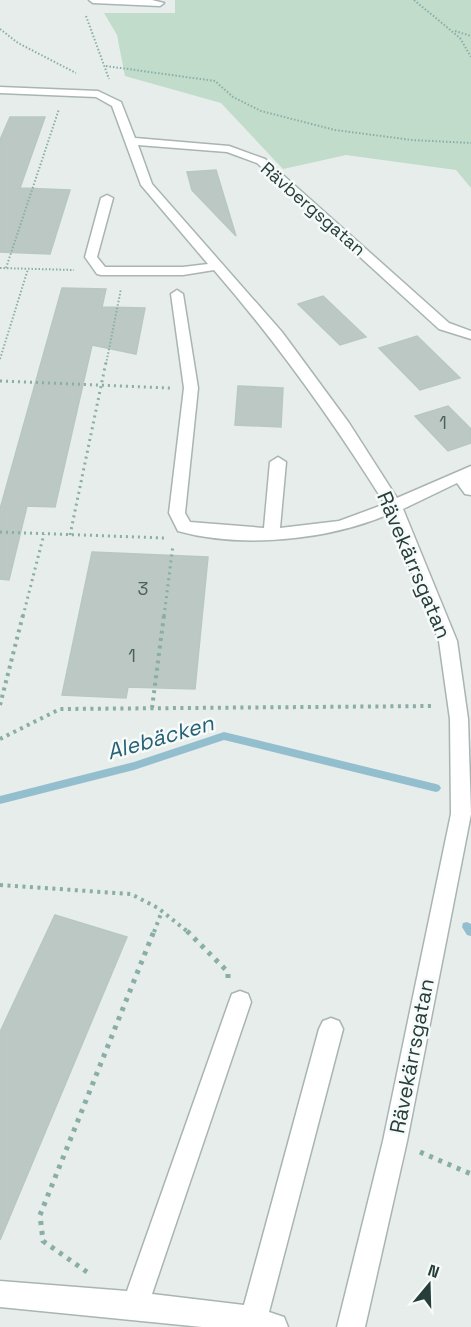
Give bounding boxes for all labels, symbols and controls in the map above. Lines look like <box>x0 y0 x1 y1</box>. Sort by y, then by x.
street label: Rävbergsgatan <box>256 157 371 260</box>
house number: 1 <box>439 411 447 434</box>
street label: Rävekärrsgatan <box>371 487 458 643</box>
house number: 3 <box>138 577 148 600</box>
house number: 1 <box>128 644 136 667</box>
water label: Alebäcken <box>103 708 217 766</box>
street label: Rävekärrsgatan <box>383 976 440 1136</box>
north arrow <box>399 1255 459 1315</box>
text: N <box>425 1260 442 1283</box>

